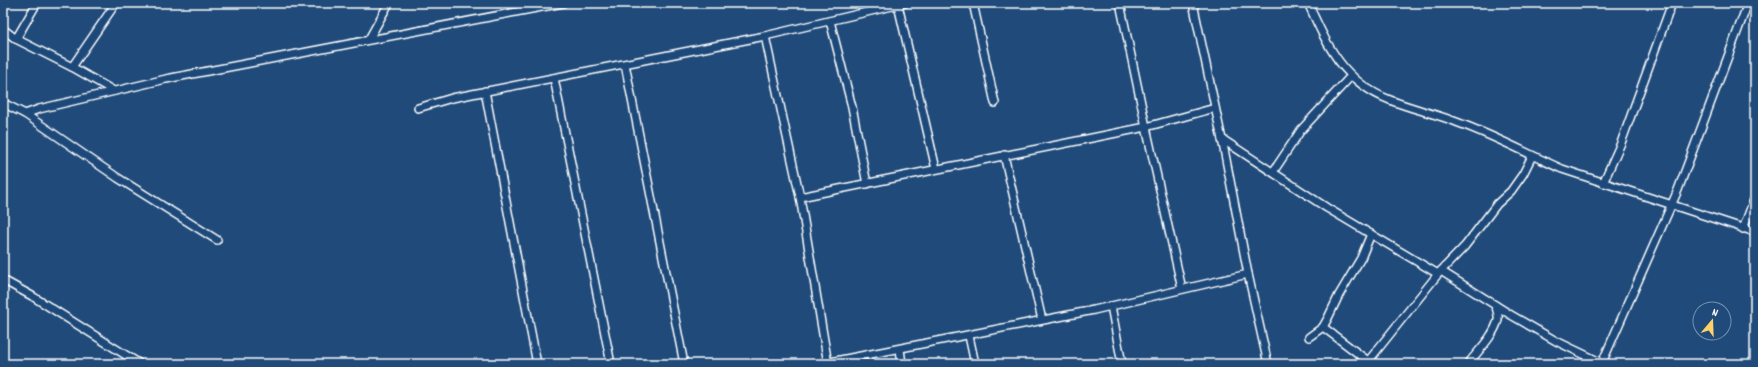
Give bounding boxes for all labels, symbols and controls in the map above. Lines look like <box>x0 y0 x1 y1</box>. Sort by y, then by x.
north arrow <box>1692 301 1732 341</box>
text: N <box>1709 305 1720 322</box>

